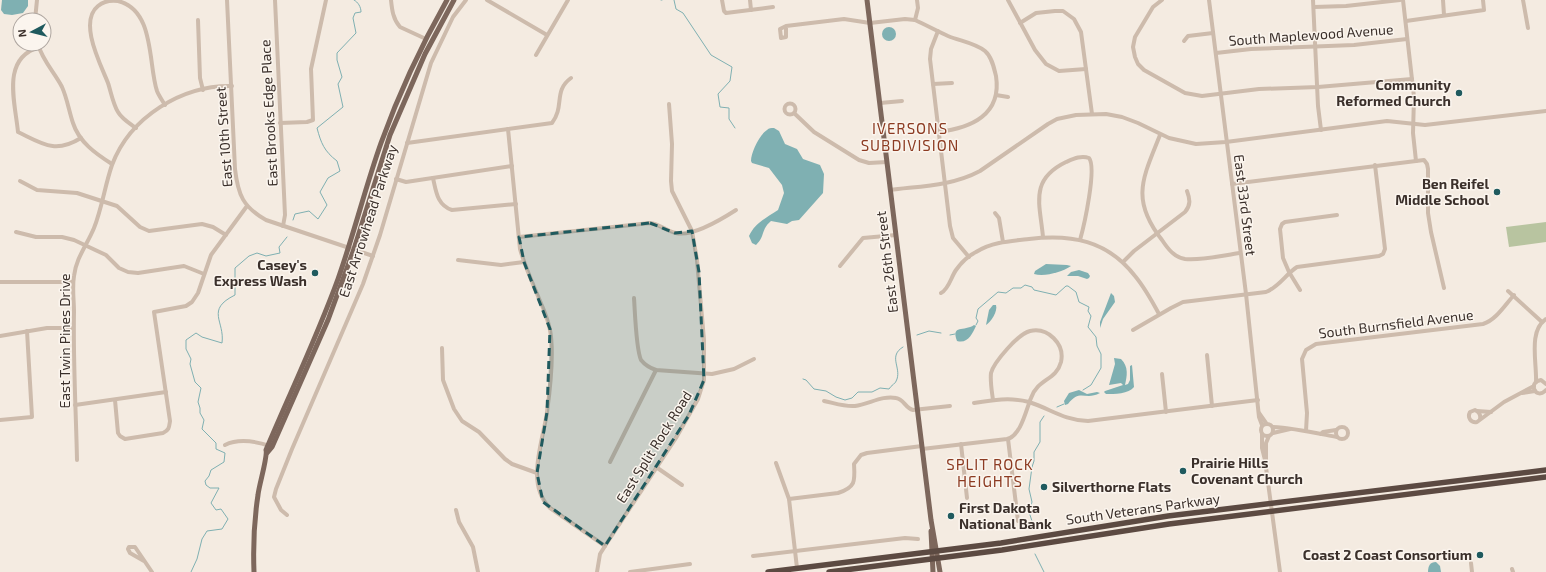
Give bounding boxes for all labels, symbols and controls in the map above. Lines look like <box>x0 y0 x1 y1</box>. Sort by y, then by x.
north arrow <box>12 12 52 52</box>
street label: South Maplewood Avenue <box>1228 20 1394 49</box>
text: N <box>15 28 29 38</box>
street label: East Brooks Edge Place <box>256 39 281 187</box>
place label: Community Reformed Church <box>1336 76 1451 109</box>
street label: East 10th Street <box>212 86 235 188</box>
marker: Community Reformed Church <box>1454 88 1464 98</box>
district label: IVERSONS SUBDIVISION <box>861 119 959 154</box>
street label: East Arrowhead Parkway <box>335 142 400 299</box>
street label: East 33rd Street <box>1231 153 1260 257</box>
place label: Ben Reifel Middle School <box>1395 175 1489 208</box>
marker: Ben Reifel Middle School <box>1492 187 1502 197</box>
street label: East 26th Street <box>872 210 901 314</box>
place label: Casey's Express Wash <box>214 256 307 289</box>
marker: Casey's Express Wash <box>310 268 320 278</box>
street label: East Twin Pines Drive <box>56 273 73 409</box>
street label: South Burnsfield Avenue <box>1318 306 1474 341</box>
street label: East Split Rock Road <box>612 388 695 506</box>
place label: Prairie Hills Covenant Church <box>1191 454 1303 487</box>
district label: SPLIT ROCK HEIGHTS <box>946 455 1034 490</box>
marker: Prairie Hills Covenant Church <box>1178 466 1188 476</box>
place label: Silverthorne Flats <box>1052 478 1171 495</box>
marker: Silverthorne Flats <box>1039 482 1049 492</box>
street label: South Veterans Parkway <box>1065 489 1222 528</box>
place label: First Dakota National Bank <box>959 499 1052 532</box>
marker: First Dakota National Bank <box>946 511 956 521</box>
place label: Coast 2 Coast Consortium <box>1303 546 1472 563</box>
marker: Coast 2 Coast Consortium <box>1475 550 1485 560</box>

